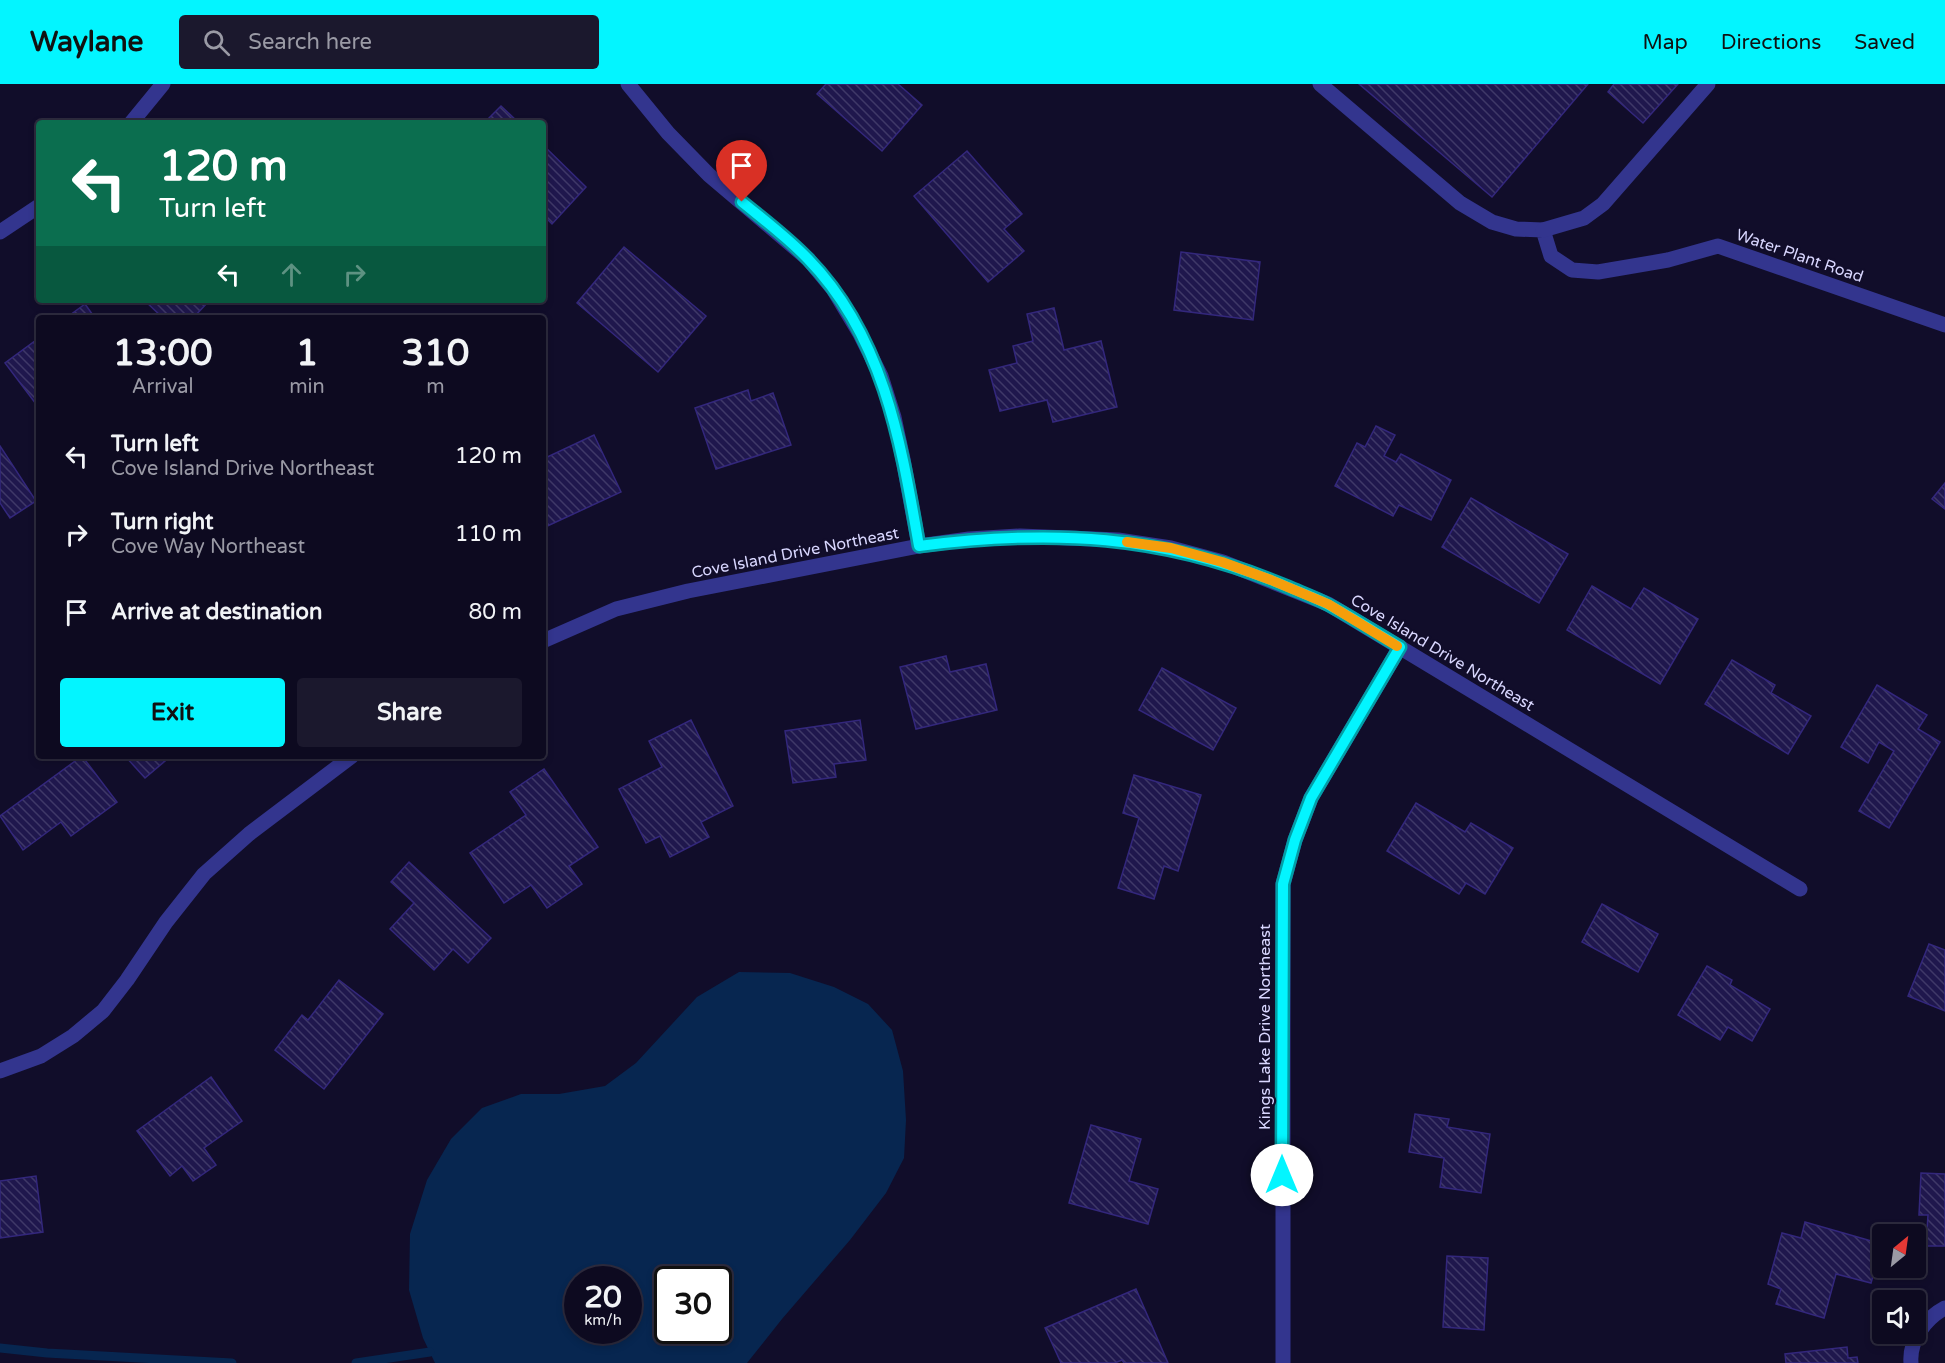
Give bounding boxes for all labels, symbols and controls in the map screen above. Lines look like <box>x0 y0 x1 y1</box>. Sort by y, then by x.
search box <box>179 15 599 69</box>
text: Waylane <box>30 25 143 59</box>
icon: search <box>200 26 233 59</box>
text: Search here <box>248 29 372 55</box>
text: Map <box>1642 30 1688 55</box>
text: Directions <box>1721 30 1821 55</box>
text: Saved <box>1854 30 1915 55</box>
pin <box>716 140 767 202</box>
text: 120 m <box>159 141 288 192</box>
icon: left <box>60 144 138 222</box>
icon: arrive <box>725 149 758 182</box>
text: Turn left <box>159 192 266 225</box>
street label: Water Plant Road <box>1733 225 1866 287</box>
icon: left <box>212 258 245 291</box>
icon: ahead <box>275 258 308 291</box>
icon: right <box>338 258 371 291</box>
text: 13:00 <box>113 332 213 375</box>
text: 1 <box>296 332 318 375</box>
text: 310 <box>401 332 469 375</box>
text: Arrival <box>132 375 194 399</box>
text: min <box>289 375 325 399</box>
text: m <box>426 375 445 399</box>
text: Turn left <box>111 431 199 457</box>
icon: left <box>60 440 93 473</box>
text: 120 m <box>455 443 522 469</box>
text: Cove Island Drive Northeast <box>111 457 374 481</box>
text: Turn right <box>111 509 213 535</box>
icon: right <box>60 518 93 551</box>
text: 110 m <box>455 521 522 547</box>
street label: Cove Island Drive Northeast <box>690 523 901 583</box>
text: Cove Way Northeast <box>111 535 305 559</box>
street label: Cove Island Drive Northeast <box>1347 590 1538 716</box>
icon: arrive <box>60 596 93 629</box>
text: Arrive at destination <box>111 599 322 625</box>
text: 80 m <box>468 599 522 625</box>
button: Exit <box>60 678 285 747</box>
button: Share <box>297 678 522 747</box>
street label: Kings Lake Drive Northeast <box>1255 924 1275 1130</box>
position arrow <box>1250 1143 1314 1207</box>
north arrow <box>1872 1224 1926 1278</box>
map controls <box>1872 1224 1926 1344</box>
speed limit sign: 30 <box>654 1266 732 1344</box>
text: 20 <box>584 1279 622 1316</box>
button: sound <box>1872 1290 1926 1344</box>
text: km/h <box>584 1311 622 1329</box>

